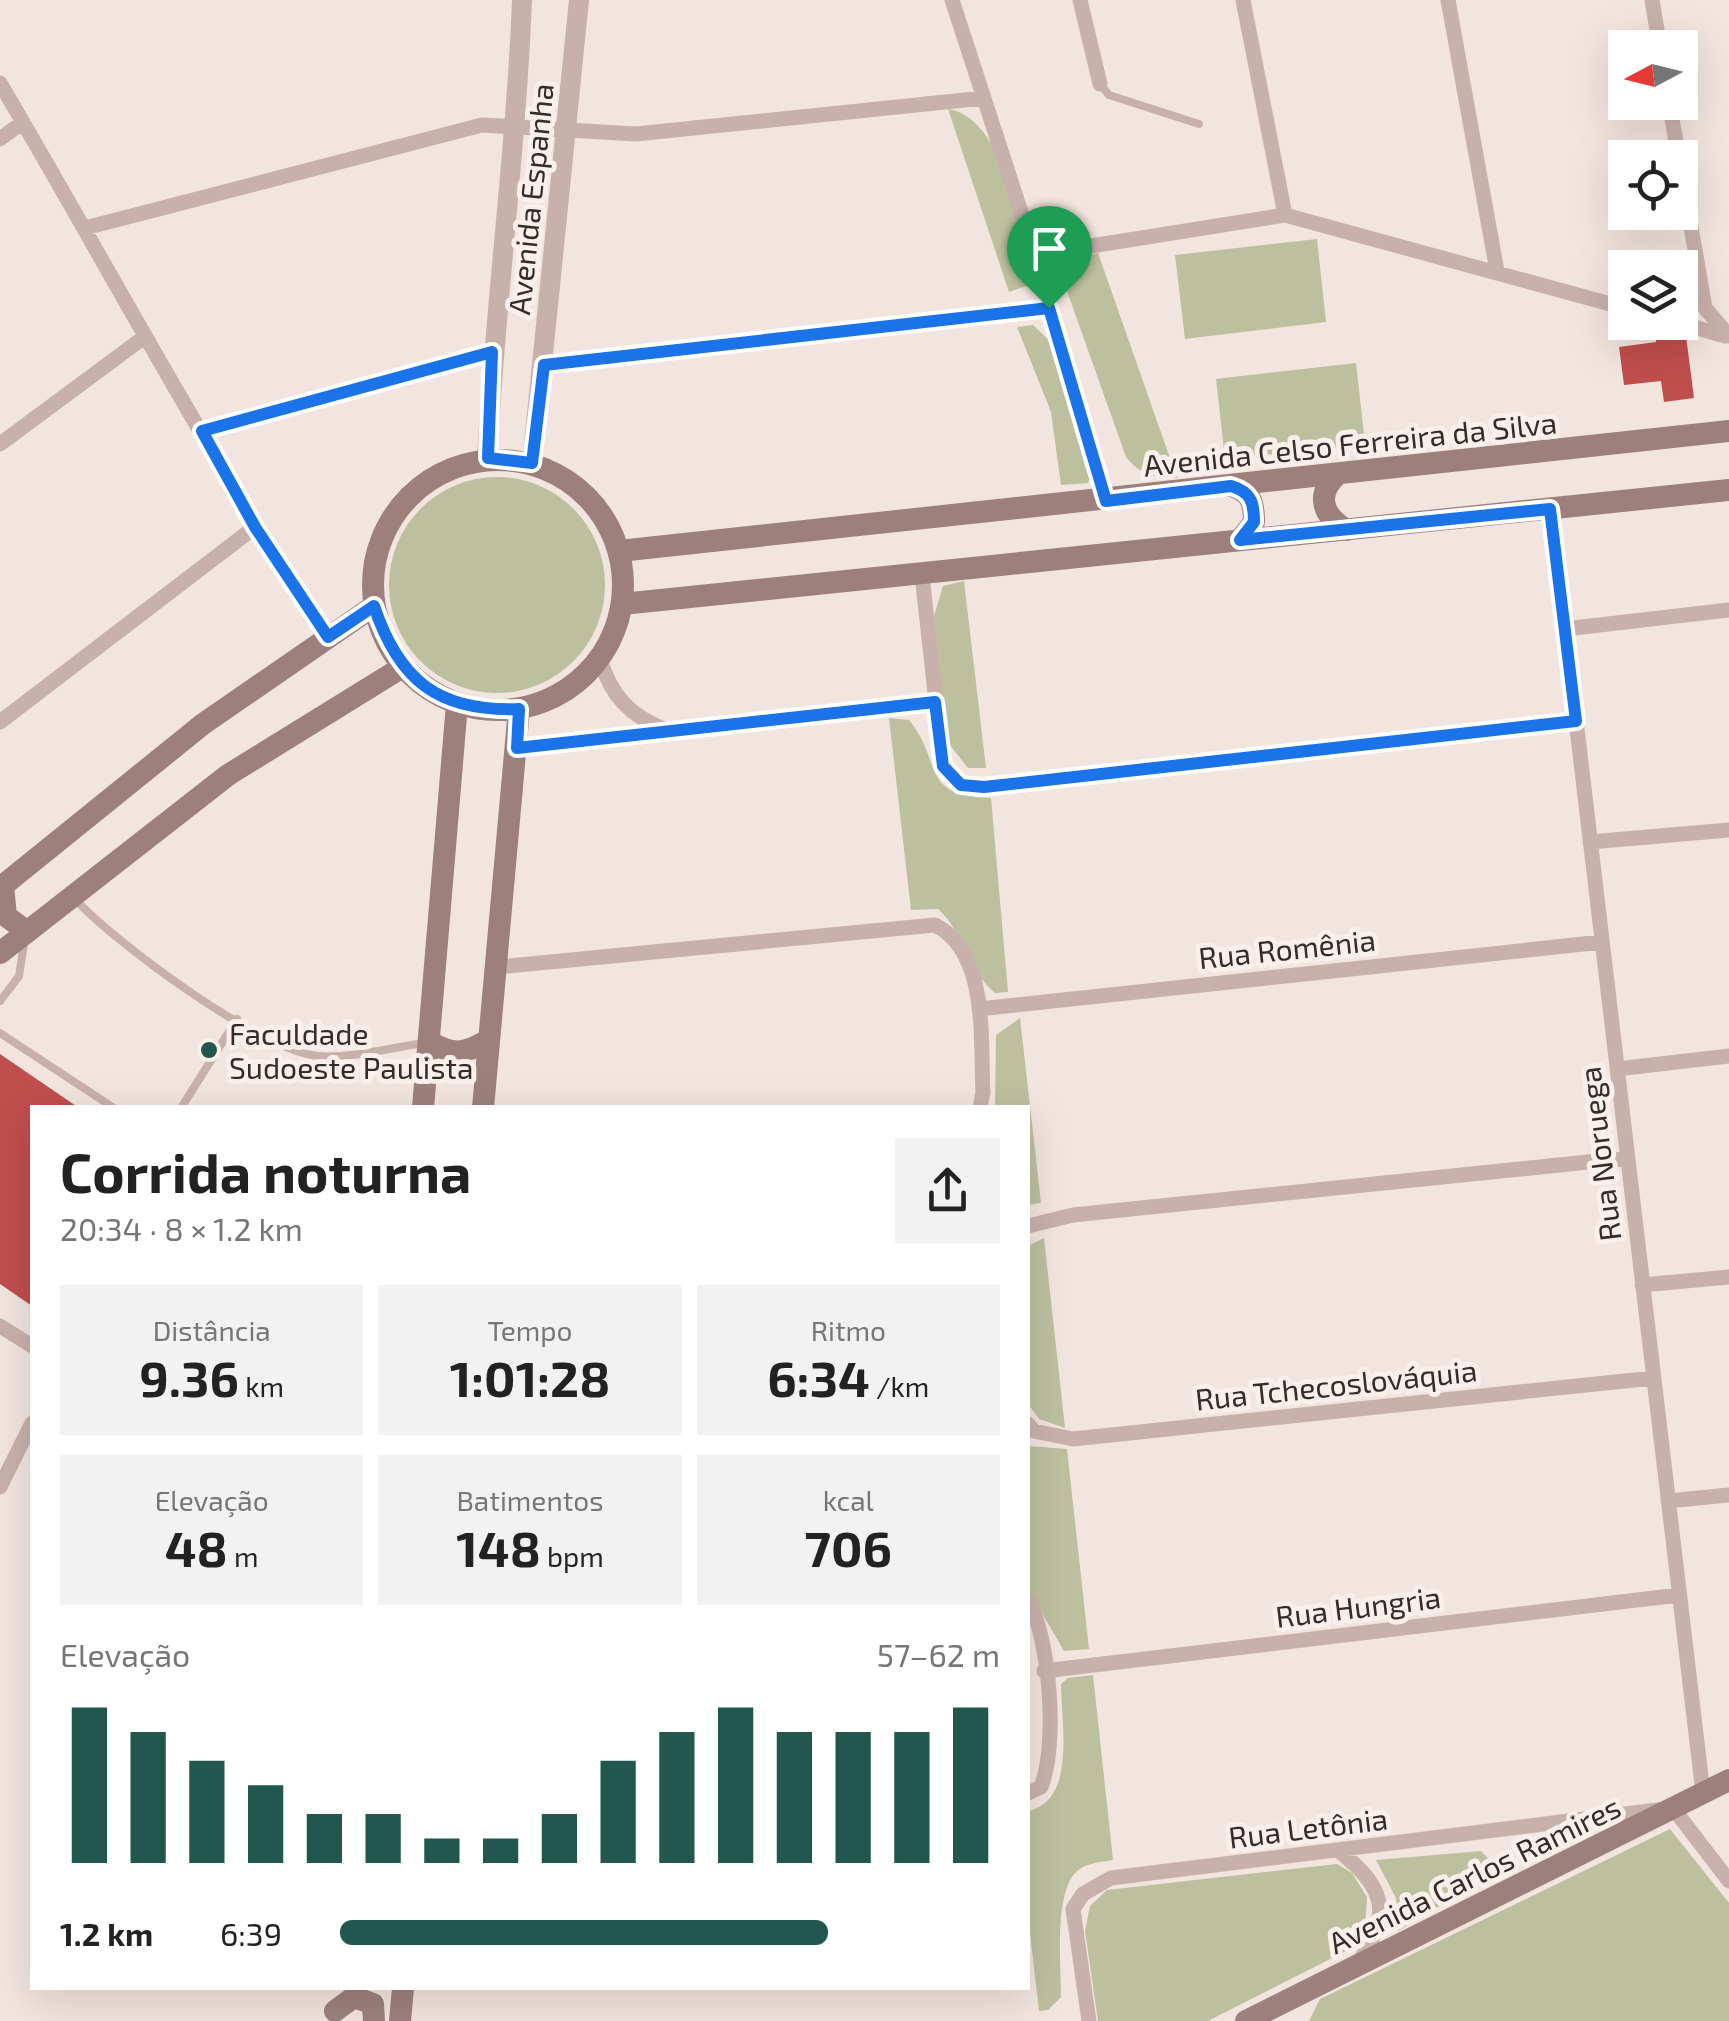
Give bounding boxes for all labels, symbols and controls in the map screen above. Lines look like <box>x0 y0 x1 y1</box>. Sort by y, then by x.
north arrow <box>1608 30 1698 120</box>
map controls <box>1608 30 1698 340</box>
street label: Avenida Espanha <box>500 82 560 316</box>
button: locate <box>1608 140 1698 230</box>
pin <box>1007 206 1092 309</box>
icon: arrive <box>1022 221 1077 276</box>
button: layers <box>1608 250 1698 340</box>
street label: Avenida Celso Ferreira da Silva <box>1142 403 1558 483</box>
street label: Rua Romênia <box>1197 921 1377 975</box>
place label: Faculdade Sudoeste Paulista <box>229 1015 473 1085</box>
marker: Faculdade Sudoeste Paulista <box>198 1039 220 1061</box>
street label: Rua Noruega <box>1570 1065 1628 1243</box>
text: Corrida noturna <box>60 1138 471 1204</box>
button: share <box>895 1138 1000 1243</box>
text: 20:34 · 8 × 1.2 km <box>60 1209 303 1247</box>
text: Distância <box>153 1313 271 1347</box>
text: Tempo <box>488 1313 572 1347</box>
text: Ritmo <box>811 1313 886 1347</box>
text: 9.36 <box>139 1347 239 1407</box>
text: 1:01:28 <box>450 1347 610 1407</box>
text: 6:34 <box>767 1347 870 1407</box>
street label: Rua Tchecoslováquia <box>1193 1351 1479 1417</box>
text: km <box>239 1369 284 1403</box>
text: /km <box>870 1369 929 1403</box>
text: Elevação <box>155 1483 269 1517</box>
text: Batimentos <box>457 1483 603 1517</box>
text: kcal <box>823 1483 874 1517</box>
text: 48 <box>165 1517 228 1577</box>
text: 148 <box>456 1517 541 1577</box>
text: 706 <box>805 1517 892 1577</box>
text: m <box>228 1539 259 1573</box>
text: bpm <box>541 1539 604 1573</box>
street label: Rua Hungria <box>1273 1578 1443 1634</box>
text: Elevação <box>60 1635 190 1673</box>
text: 57–62 m <box>877 1635 1000 1673</box>
street label: Avenida Carlos Ramires <box>1322 1788 1626 1960</box>
street label: Rua Letônia <box>1226 1799 1390 1855</box>
text: 1.2 km <box>60 1914 153 1952</box>
text: 6:39 <box>220 1914 282 1952</box>

